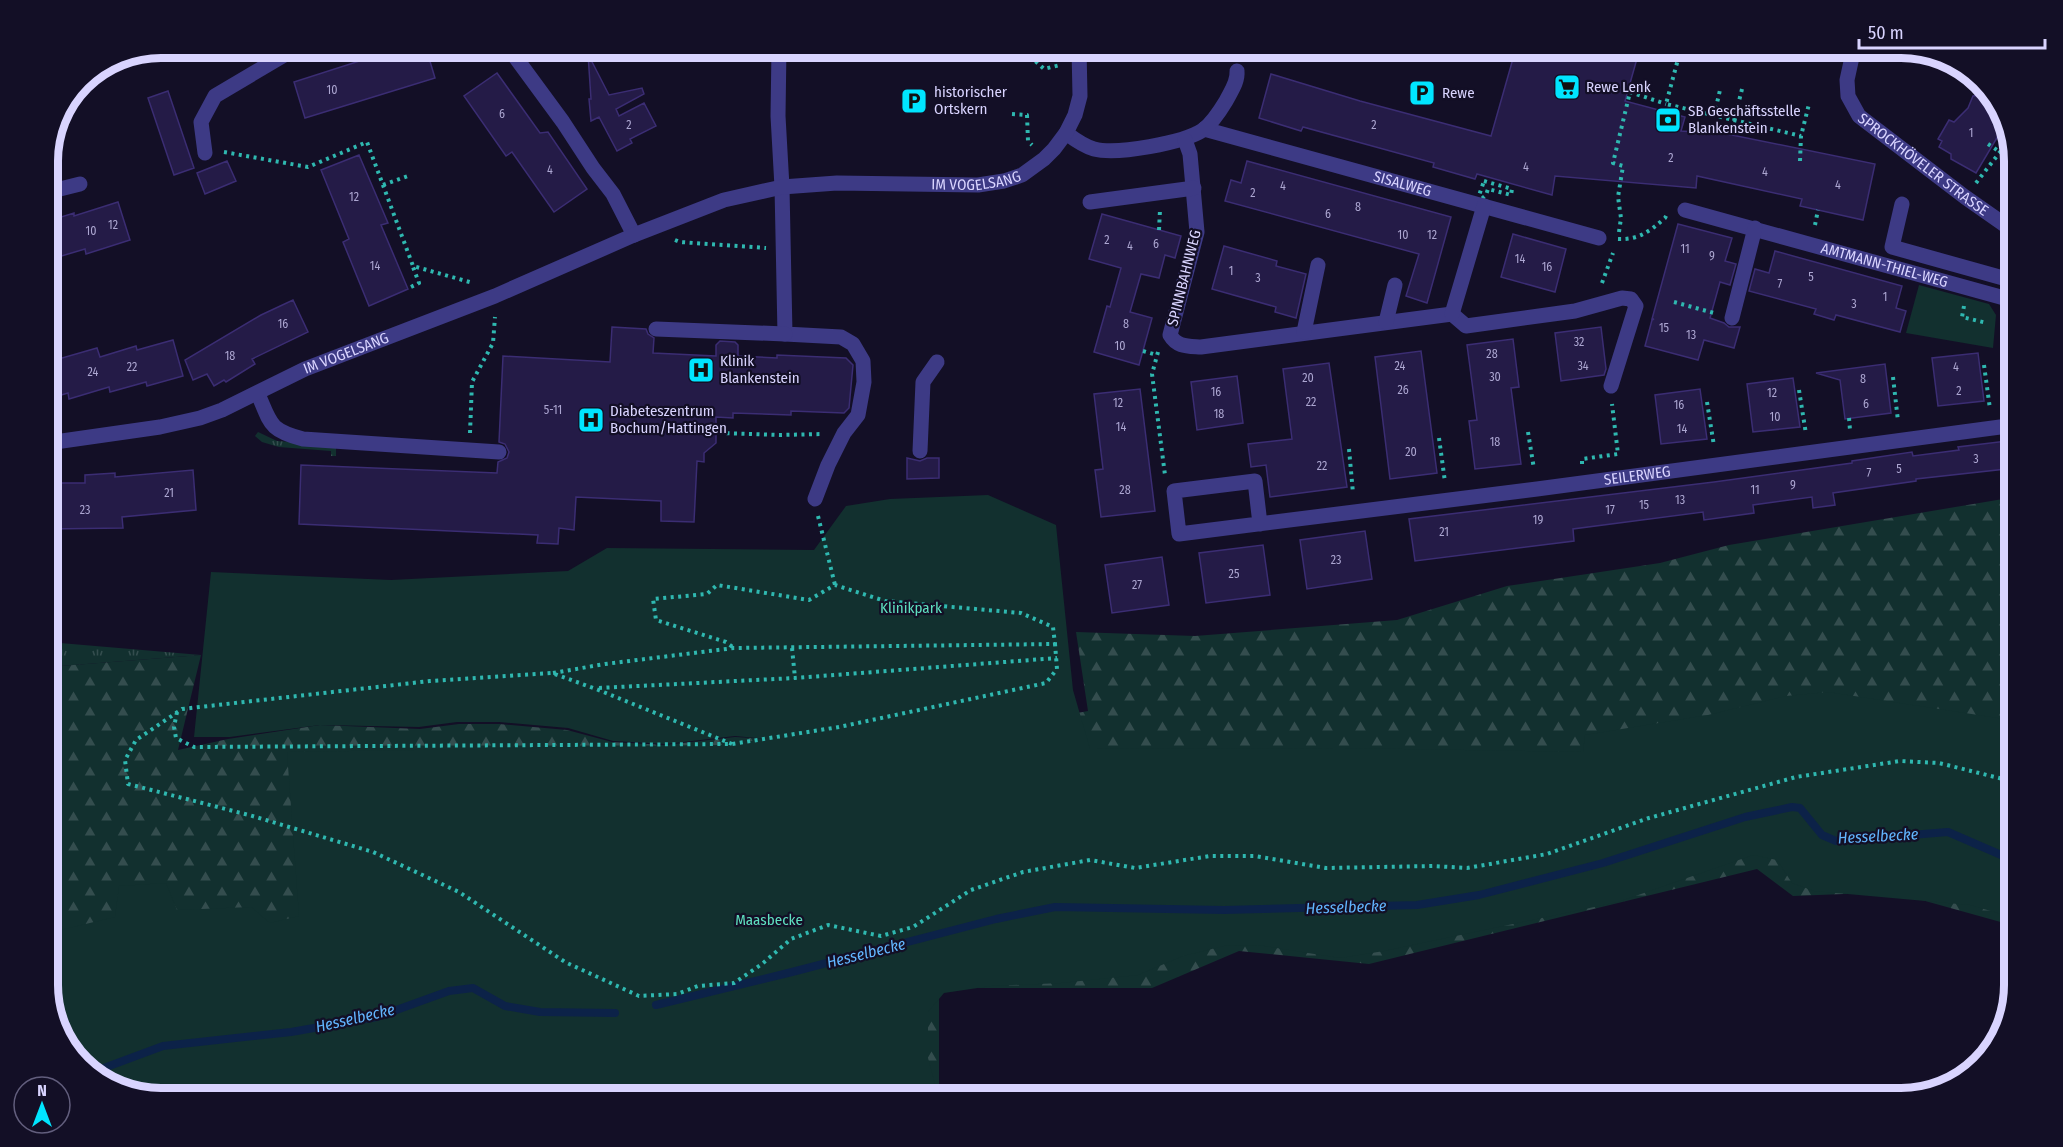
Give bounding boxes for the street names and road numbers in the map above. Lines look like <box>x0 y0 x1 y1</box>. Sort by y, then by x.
street label: SPROCKHÖVELER STRASSE <box>1854 109 1992 220</box>
street label: IM VOGELSANG <box>931 167 1023 194</box>
street label: SISALWEG <box>1372 167 1434 200</box>
street label: SPINNBAHNWEG <box>1163 228 1205 328</box>
street label: AMTMANN-THIEL-WEG <box>1819 239 1950 291</box>
street label: IM VOGELSANG <box>301 329 391 378</box>
street label: SEILERWEG <box>1603 462 1672 489</box>

